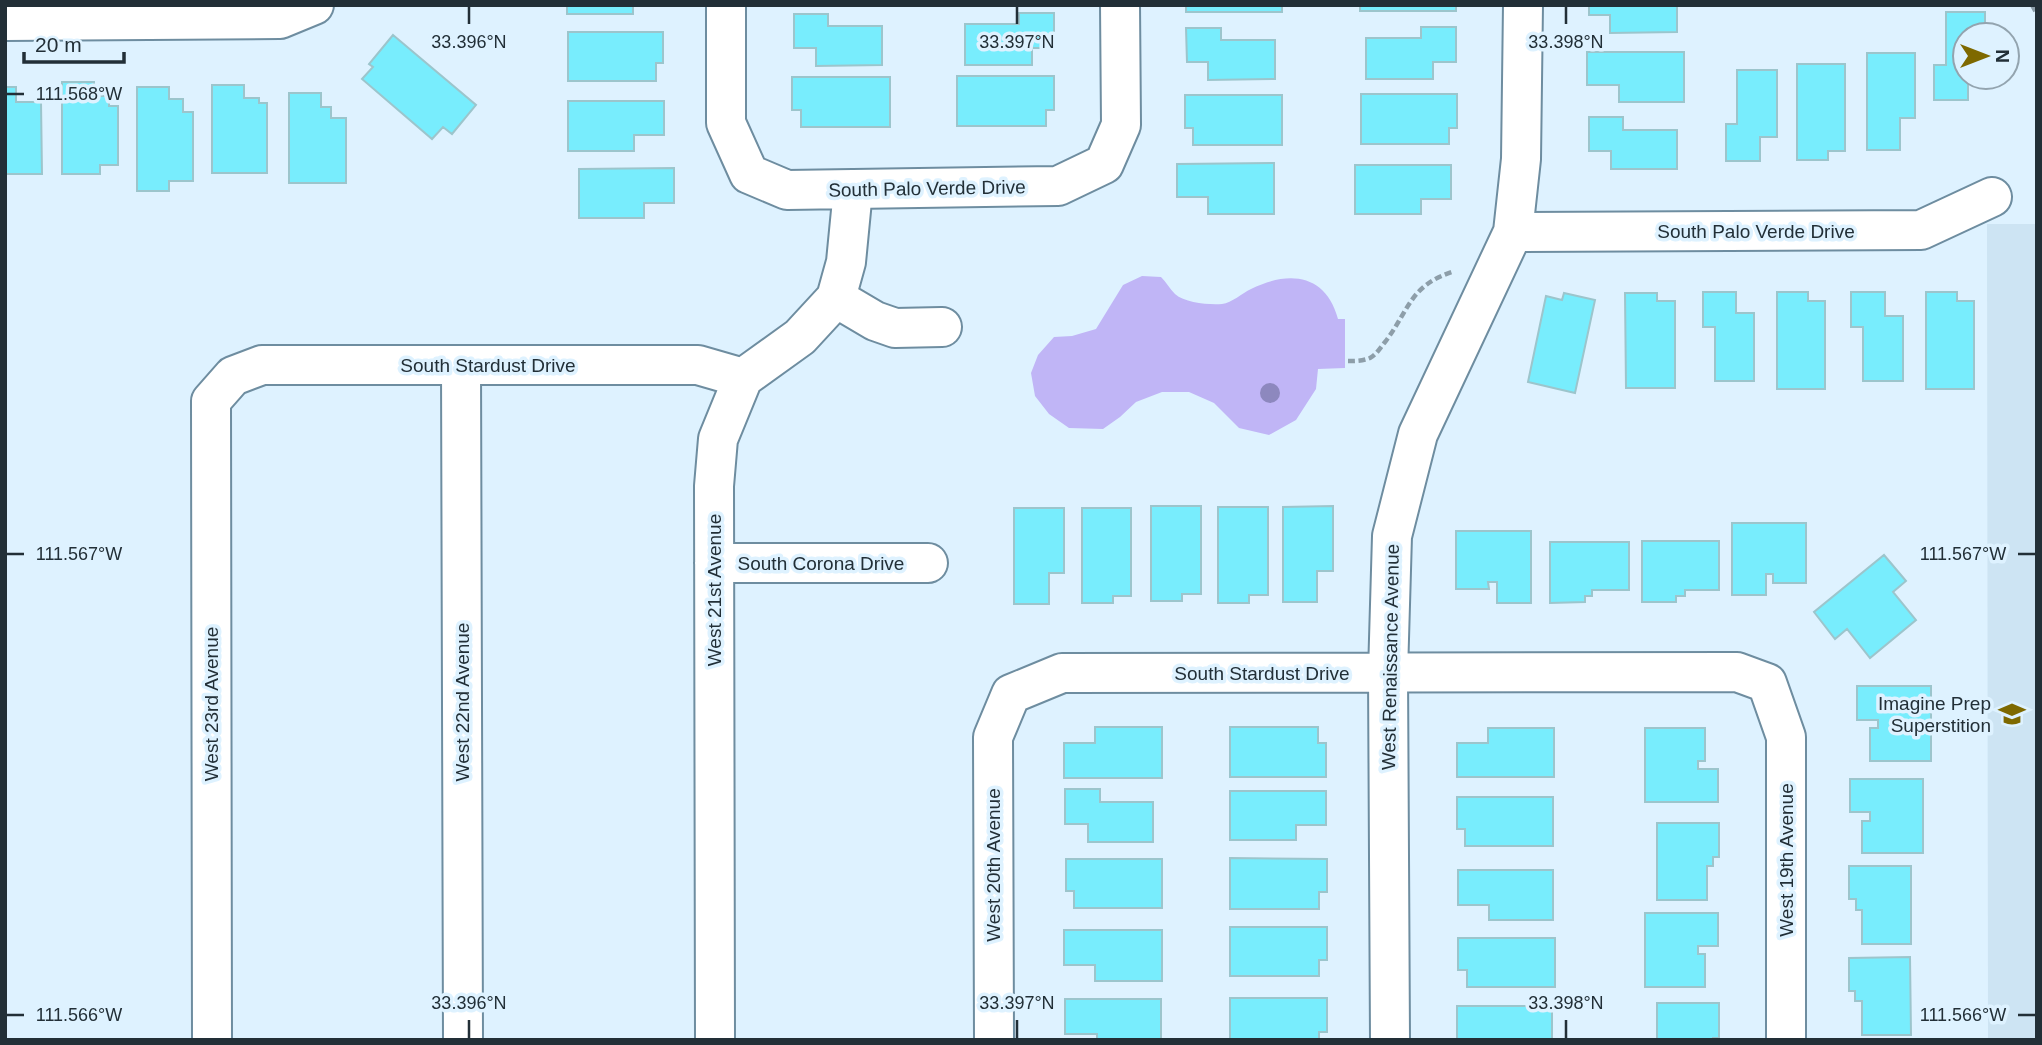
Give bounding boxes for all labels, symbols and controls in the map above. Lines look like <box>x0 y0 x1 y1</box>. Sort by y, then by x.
scale bar <box>24 21 124 65</box>
north arrow <box>1951 21 2021 91</box>
text: 33.396°N <box>431 32 507 52</box>
text: 33.397°N <box>979 32 1055 52</box>
text: 33.398°N <box>1528 32 1604 52</box>
text: 20 m <box>35 33 82 56</box>
text: N <box>1992 49 2013 63</box>
text: 111.568°W <box>36 84 122 104</box>
street label: South Palo Verde Drive <box>828 176 1026 201</box>
street label: South Palo Verde Drive <box>1657 221 1855 242</box>
street label: South Stardust Drive <box>400 355 576 376</box>
street label: West 21st Avenue <box>704 514 725 666</box>
text: 111.567°W <box>36 544 122 564</box>
street label: West Renaissance Avenue <box>1378 544 1403 770</box>
text: 111.567°W <box>1920 544 2006 564</box>
street label: South Corona Drive <box>738 553 904 574</box>
street label: West 22nd Avenue <box>452 623 473 781</box>
street label: West 23rd Avenue <box>201 627 222 781</box>
street label: South Stardust Drive <box>1174 663 1350 684</box>
place label: Imagine Prep Superstition <box>1878 693 1991 736</box>
school or university icon: Imagine Prep Superstition <box>1997 699 2027 729</box>
street label: West 19th Avenue <box>1776 783 1797 937</box>
street label: West 20th Avenue <box>983 788 1004 942</box>
text: 33.396°N <box>431 993 507 1013</box>
text: 33.397°N <box>979 993 1055 1013</box>
text: 33.398°N <box>1528 993 1604 1013</box>
text: 111.566°W <box>36 1005 122 1025</box>
text: 111.566°W <box>1920 1005 2006 1025</box>

